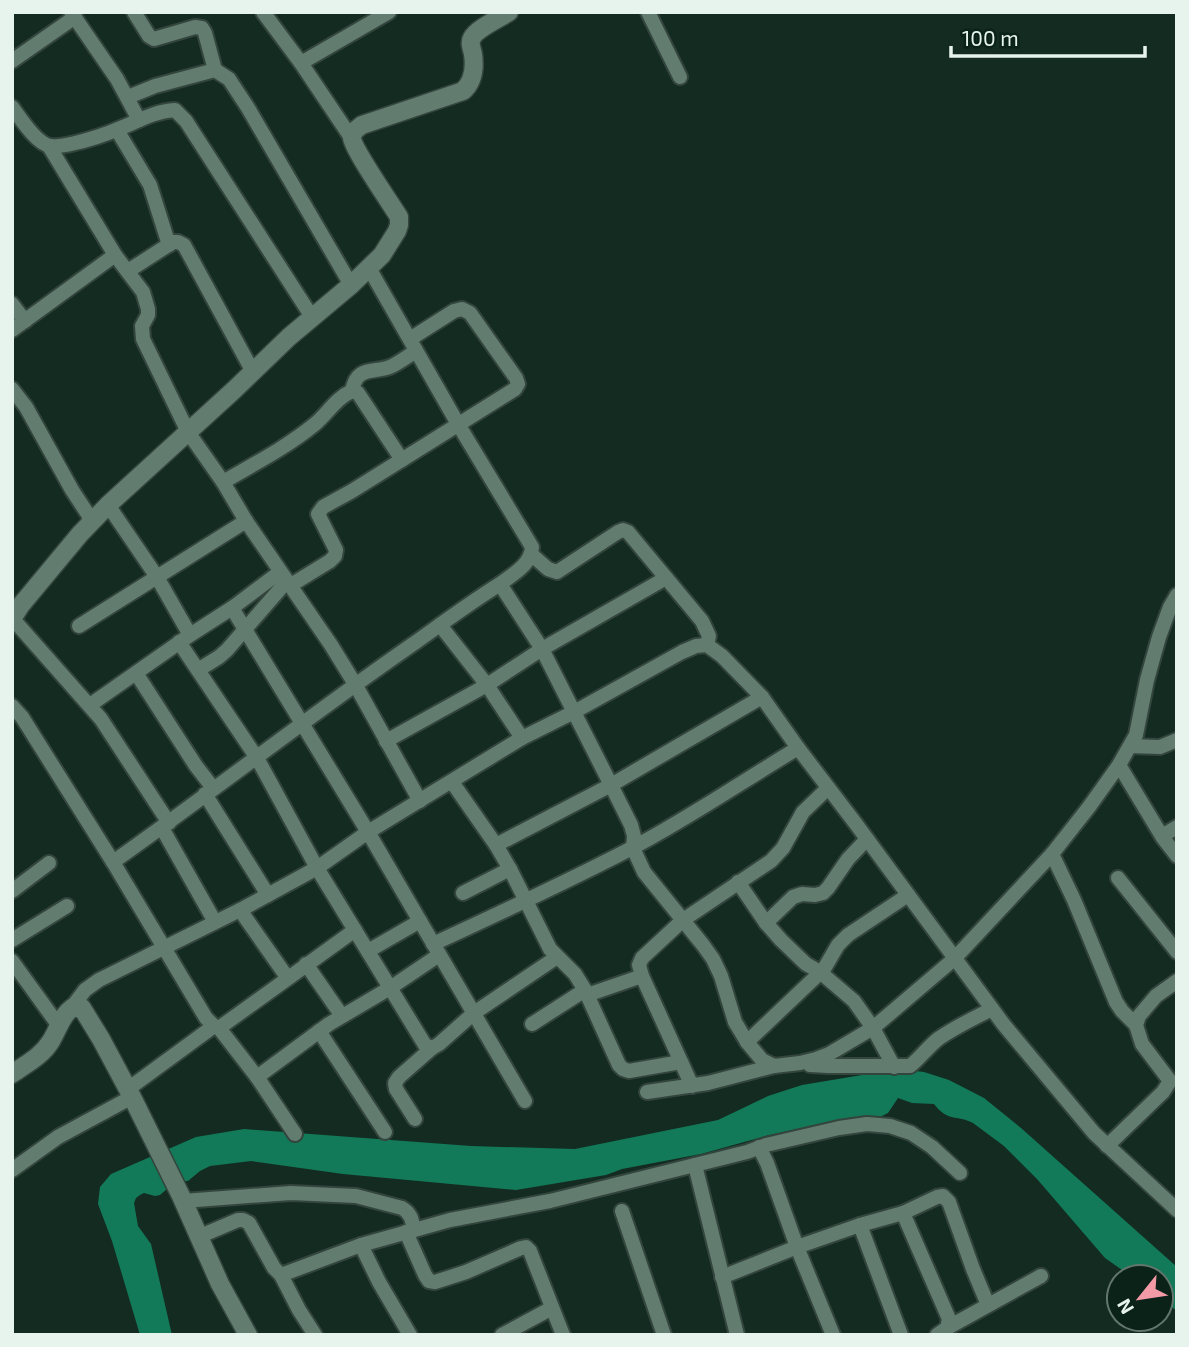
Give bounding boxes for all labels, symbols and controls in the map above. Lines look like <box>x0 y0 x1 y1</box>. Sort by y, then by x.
scale bar <box>951 14 1145 58</box>
text: 100 m <box>962 25 1019 50</box>
north arrow <box>1105 1263 1175 1333</box>
text: N <box>1111 1295 1138 1318</box>

